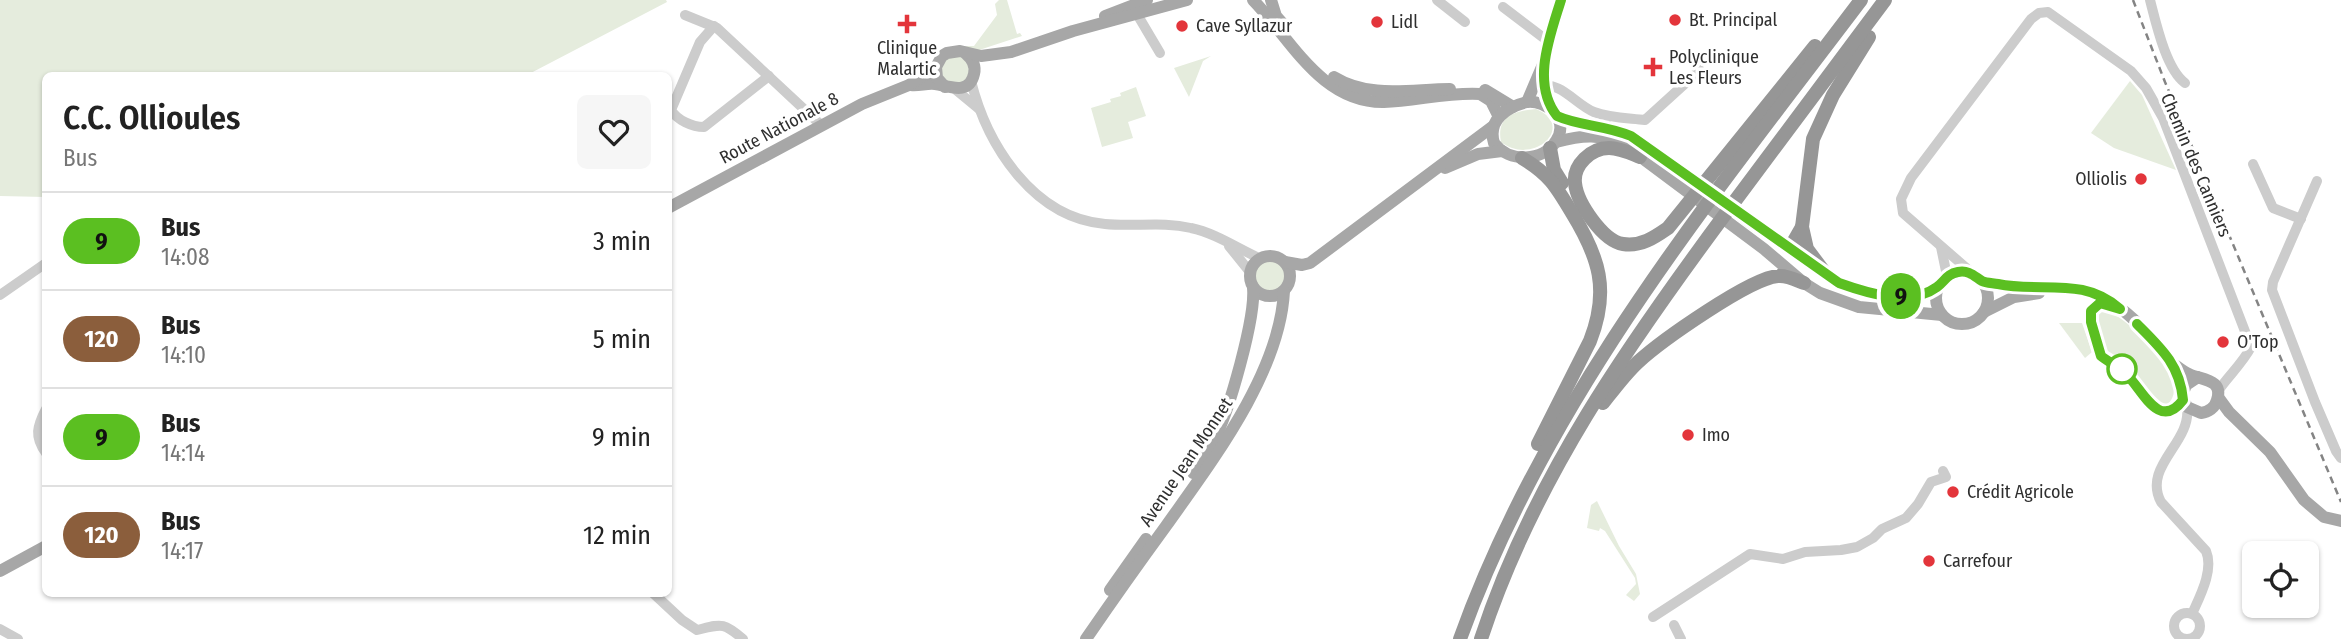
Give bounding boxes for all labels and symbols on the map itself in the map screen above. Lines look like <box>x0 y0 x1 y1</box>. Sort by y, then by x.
place label: Bt. Principal <box>1689 9 1778 31</box>
place label: Lidl <box>1391 11 1418 33</box>
marker: Bt. Principal <box>1667 12 1683 28</box>
marker: Clinique Malartic <box>897 14 917 34</box>
marker: Lidl <box>1369 14 1385 30</box>
place label: Cave Syllazur <box>1196 15 1293 37</box>
marker: Cave Syllazur <box>1174 18 1190 34</box>
place label: Clinique Malartic <box>877 37 937 80</box>
place label: Polyclinique Les Fleurs <box>1669 46 1759 89</box>
marker: Polyclinique Les Fleurs <box>1643 57 1663 77</box>
street label: Route Nationale 8 <box>716 87 842 169</box>
street label: Chemin des Canniers <box>2156 90 2236 240</box>
place label: Olliolis <box>2075 168 2127 190</box>
marker: Olliolis <box>2133 171 2149 187</box>
line badge: 9 <box>1878 273 1924 319</box>
place label: O'Top <box>2237 331 2279 353</box>
marker: O'Top <box>2215 334 2231 350</box>
unlabelled marker <box>2107 354 2137 384</box>
street label: Avenue Jean Monnet <box>1135 393 1237 531</box>
place label: Imo <box>1702 424 1730 446</box>
marker: Imo <box>1680 427 1696 443</box>
place label: Crédit Agricole <box>1967 481 2074 503</box>
marker: Crédit Agricole <box>1945 484 1961 500</box>
place label: Carrefour <box>1943 550 2013 572</box>
marker: Carrefour <box>1921 553 1937 569</box>

